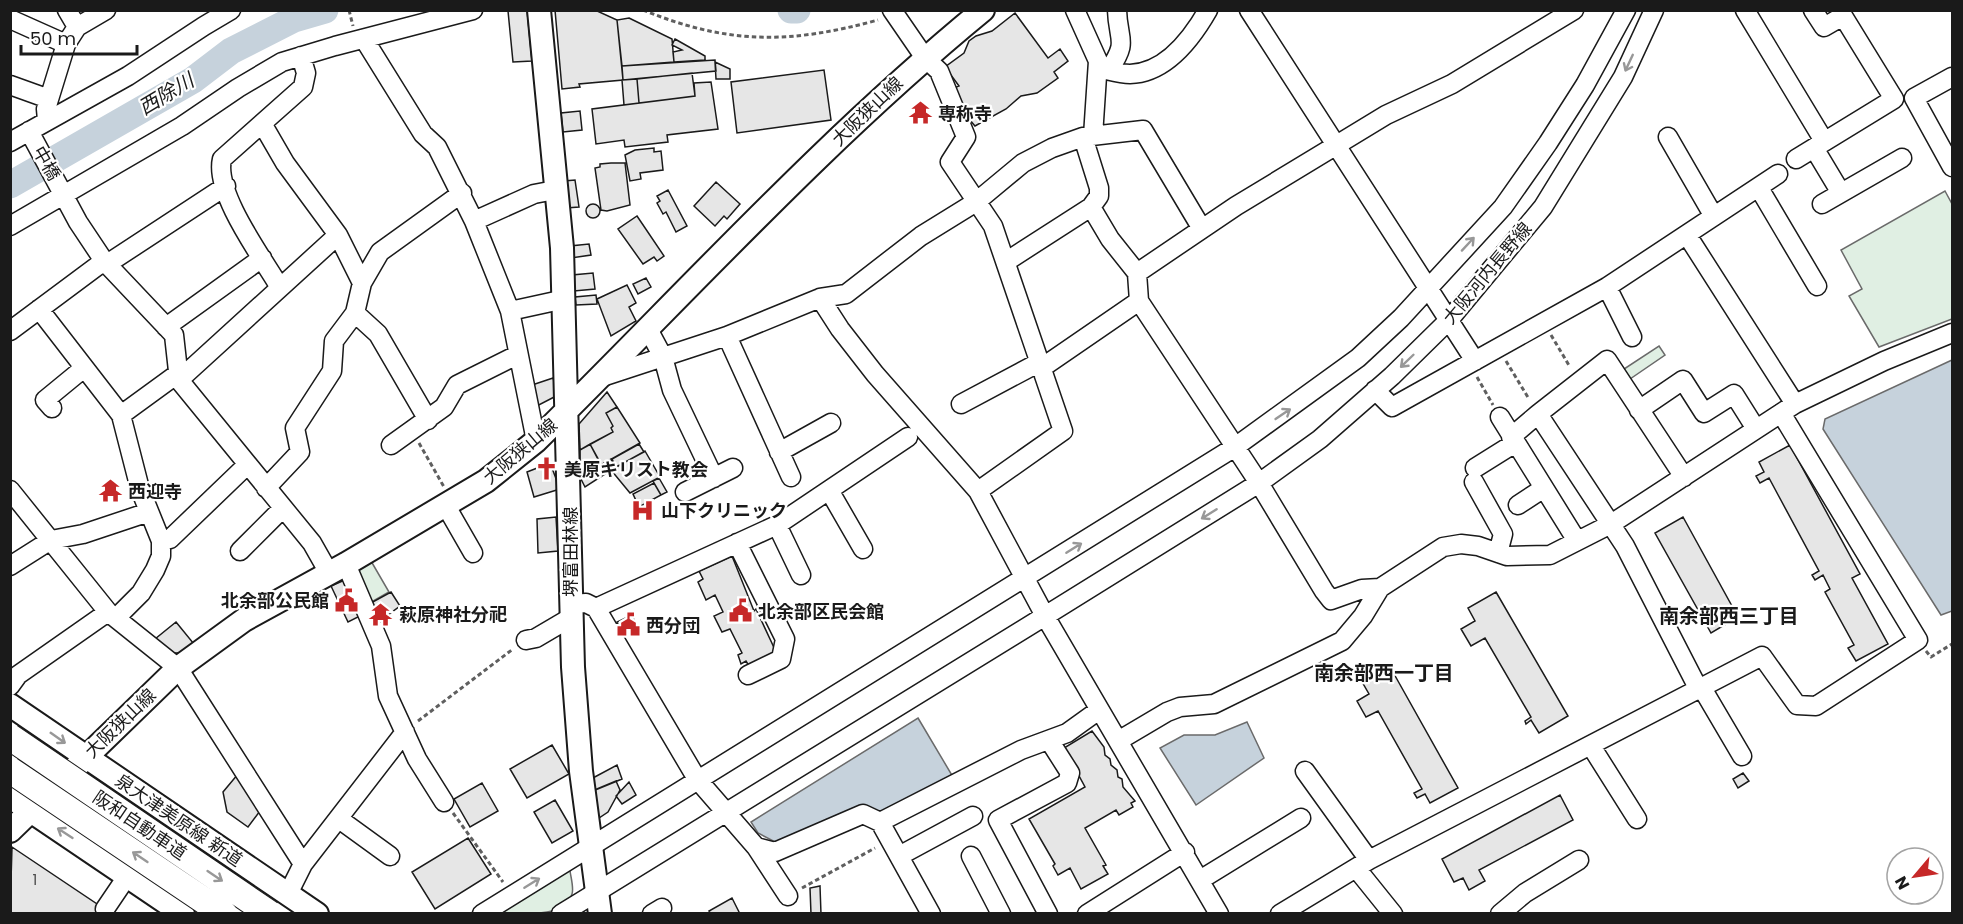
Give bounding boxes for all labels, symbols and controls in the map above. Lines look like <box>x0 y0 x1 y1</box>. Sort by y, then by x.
scale bar <box>21 18 136 56</box>
text: 50 m <box>30 26 76 51</box>
one-way arrow <box>1623 54 1635 72</box>
water label: 西除川 <box>133 66 201 121</box>
street label: 大阪狭山線 <box>826 71 908 151</box>
temple icon: 専称寺 <box>907 100 933 126</box>
place label: 専称寺 <box>938 101 992 126</box>
street label: 中橋 <box>27 141 67 185</box>
street label: 大阪河内長野線 <box>1437 217 1537 329</box>
one-way arrow <box>1461 236 1475 251</box>
one-way arrow <box>1399 353 1414 368</box>
one-way arrow <box>1274 408 1291 420</box>
street label: 大阪狭山線 <box>477 412 563 490</box>
church icon: 美原キリスト教会 <box>533 456 559 482</box>
place label: 美原キリスト教会 <box>564 457 708 482</box>
temple icon: 西迎寺 <box>97 478 123 504</box>
place label: 西迎寺 <box>128 479 182 504</box>
hospital icon: 山下クリニック <box>630 497 656 523</box>
place label: 山下クリニック <box>661 498 787 523</box>
street label: 堺富田林線 <box>558 507 583 597</box>
one-way arrow <box>1201 508 1218 520</box>
one-way arrow <box>1065 542 1082 554</box>
public building icon: 北余部公民館 <box>334 587 360 613</box>
place label: 北余部公民館 <box>221 588 329 613</box>
public building icon: 北余部区民会館 <box>727 598 753 624</box>
place label: 北余部区民会館 <box>758 599 884 624</box>
temple icon: 萩原神社分祀 <box>368 601 394 627</box>
place label: 萩原神社分祀 <box>399 602 507 627</box>
district label: 南余部西三丁目 <box>1659 602 1799 630</box>
public building icon: 西分団 <box>615 612 641 638</box>
place label: 西分団 <box>646 613 700 638</box>
district label: 南余部西一丁目 <box>1314 659 1454 687</box>
street label: 大阪狭山線 <box>79 683 161 763</box>
one-way arrow <box>50 732 66 744</box>
street label: 泉大津美原線 新道 <box>110 768 248 872</box>
street label: 阪和自動車道 <box>88 784 192 866</box>
one-way arrow <box>57 827 74 840</box>
north arrow <box>1885 846 1945 906</box>
one-way arrow <box>132 851 149 864</box>
house number: 1 <box>33 869 37 890</box>
one-way arrow <box>206 870 223 882</box>
text: N <box>1889 872 1915 894</box>
one-way arrow <box>523 876 540 888</box>

